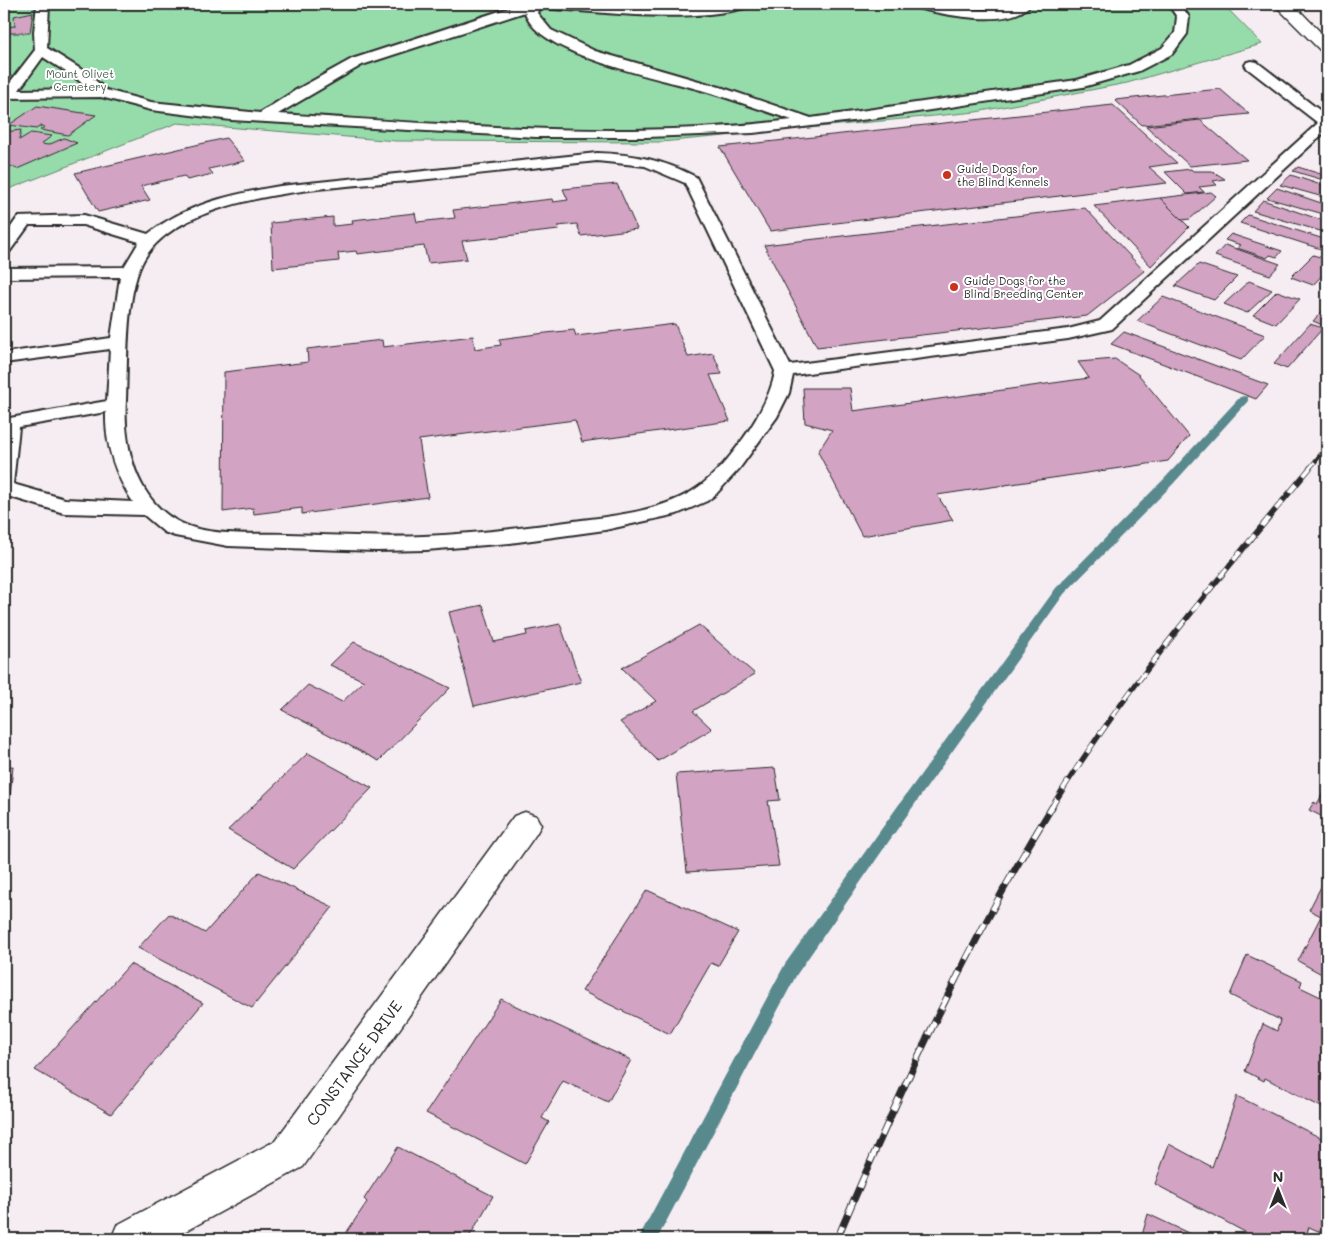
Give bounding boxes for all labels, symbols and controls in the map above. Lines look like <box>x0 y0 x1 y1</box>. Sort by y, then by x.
park label: Mount Olivet Cemetery <box>46 66 114 94</box>
place label: Guide Dogs for the Blind Kennels <box>957 161 1049 189</box>
marker: Guide Dogs for the Blind Kennels <box>941 169 953 181</box>
place label: Guide Dogs for the Blind Breeding Center <box>964 273 1084 301</box>
marker: Guide Dogs for the Blind Breeding Center <box>948 281 960 293</box>
street label: CONSTANCE DRIVE <box>301 996 406 1130</box>
north arrow <box>1254 1166 1304 1216</box>
text: N <box>1273 1167 1283 1186</box>

